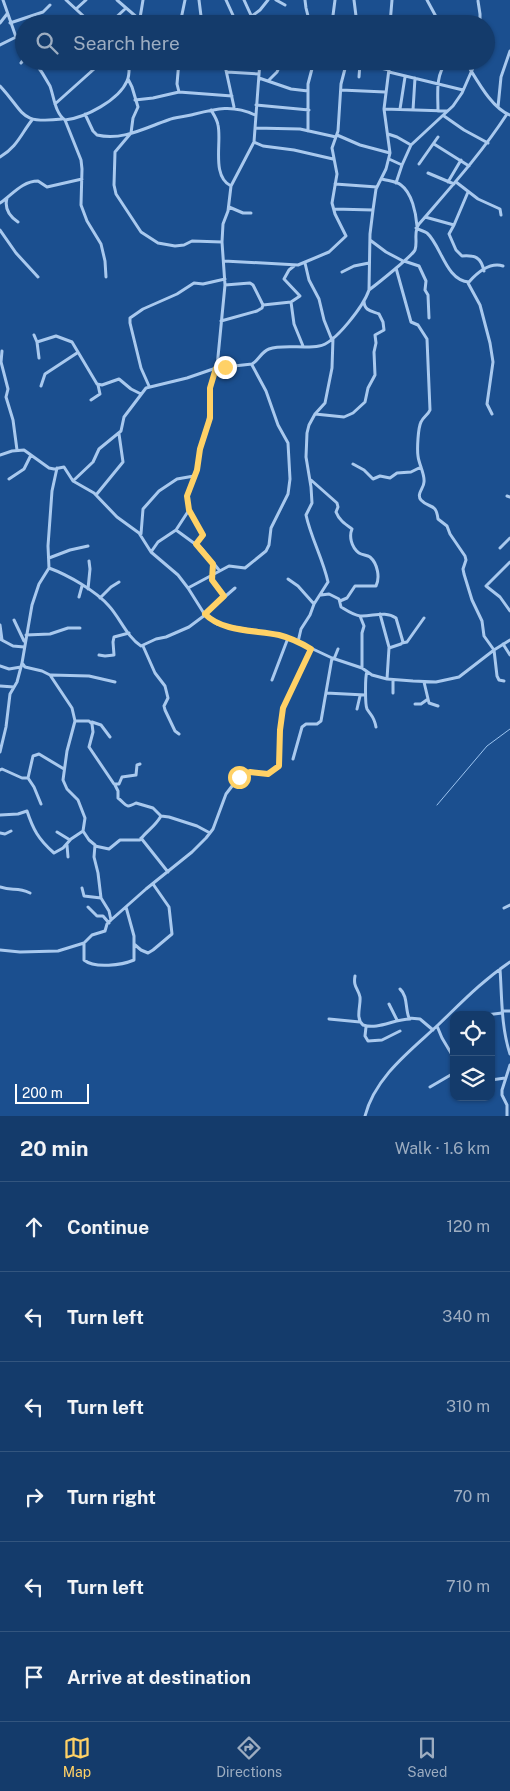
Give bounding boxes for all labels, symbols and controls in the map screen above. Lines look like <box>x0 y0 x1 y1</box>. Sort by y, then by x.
search box <box>15 15 495 70</box>
icon: search <box>33 29 61 57</box>
text: Search here <box>73 32 180 54</box>
route end <box>214 356 237 379</box>
route start <box>228 766 251 789</box>
map controls <box>450 1011 495 1101</box>
button: locate <box>450 1011 495 1056</box>
button: layers <box>450 1056 495 1101</box>
scale bar <box>15 1081 89 1104</box>
text: 200 m <box>22 1085 63 1101</box>
text: 20 min <box>20 1136 89 1161</box>
text: Walk · 1.6 km <box>395 1139 490 1158</box>
icon: ahead <box>20 1213 48 1241</box>
text: Continue <box>67 1216 149 1238</box>
text: 120 m <box>446 1217 490 1236</box>
icon: left <box>20 1303 48 1331</box>
text: Turn left <box>67 1306 144 1328</box>
text: 340 m <box>442 1307 490 1326</box>
icon: left <box>20 1393 48 1421</box>
text: Turn left <box>67 1396 144 1418</box>
text: 310 m <box>446 1397 490 1416</box>
icon: right <box>20 1483 48 1511</box>
text: Turn right <box>67 1486 156 1508</box>
text: 70 m <box>453 1487 490 1506</box>
icon: left <box>20 1573 48 1601</box>
text: Turn left <box>67 1576 144 1598</box>
text: 710 m <box>446 1577 490 1596</box>
icon: arrive <box>20 1663 48 1691</box>
text: Arrive at destination <box>67 1666 251 1688</box>
tab: Map <box>63 1734 91 1780</box>
tab: Directions <box>216 1734 282 1780</box>
tab: Saved <box>407 1734 447 1780</box>

